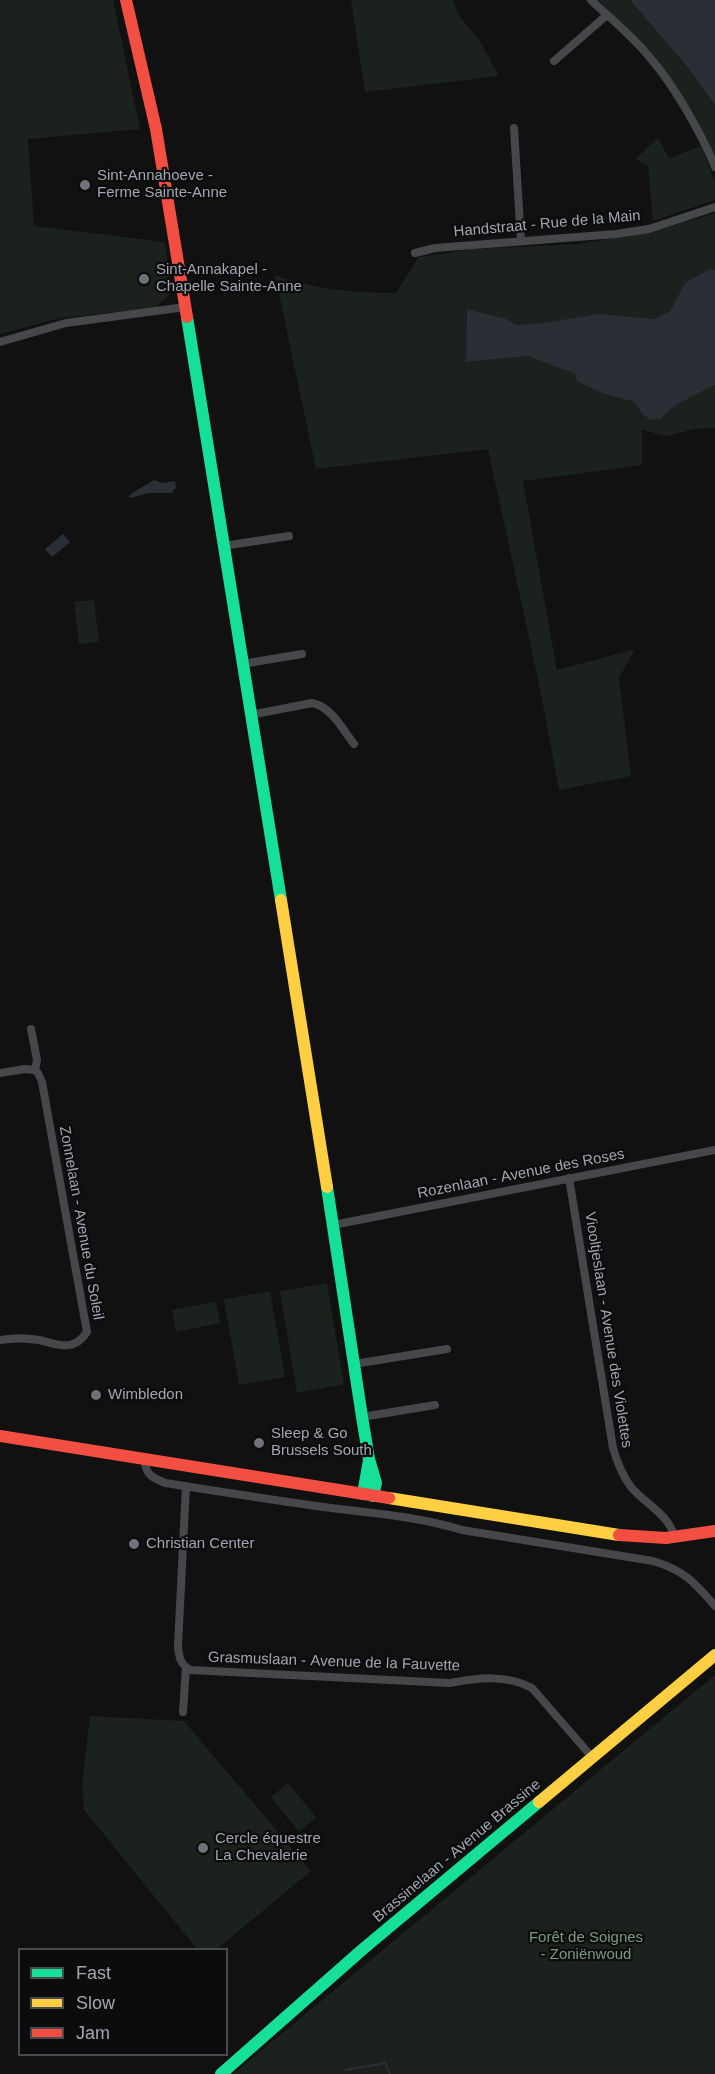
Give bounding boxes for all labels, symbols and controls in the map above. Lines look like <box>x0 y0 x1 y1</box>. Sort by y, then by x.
place label: Sint-Annahoeve - Ferme Sainte-Anne <box>97 167 227 202</box>
marker: Sint-Annahoeve - Ferme Sainte-Anne <box>78 178 92 192</box>
street label: Handstraat - Rue de la Main <box>453 207 641 241</box>
place label: Sint-Annakapel - Chapelle Sainte-Anne <box>156 261 302 296</box>
marker: Sint-Annakapel - Chapelle Sainte-Anne <box>137 272 151 286</box>
street label: Zonnelaan - Avenue du Soleil <box>55 1125 107 1321</box>
street label: Rozenlaan - Avenue des Roses <box>416 1145 626 1203</box>
street label: Viooltjeslaan - Avenue des Violettes <box>580 1211 636 1449</box>
place label: Wimbledon <box>108 1386 183 1404</box>
marker: Wimbledon <box>89 1388 103 1402</box>
place label: Sleep & Go Brussels South <box>271 1425 372 1460</box>
marker: Sleep & Go Brussels South <box>252 1436 266 1450</box>
place label: Christian Center <box>146 1535 254 1553</box>
marker: Christian Center <box>127 1537 141 1551</box>
street label: Grasmuslaan - Avenue de la Fauvette <box>208 1649 460 1675</box>
street label: Brassinelaan - Avenue Brassine <box>370 1776 544 1926</box>
place label: Cercle équestre La Chevalerie <box>215 1830 321 1865</box>
marker: Cercle équestre La Chevalerie <box>196 1841 210 1855</box>
park label: Forêt de Soignes - Zoniënwoud <box>529 1929 643 1964</box>
legend <box>18 1948 228 2056</box>
text: Fast <box>76 1963 111 1983</box>
text: Slow <box>76 1993 115 2013</box>
text: Jam <box>76 2023 110 2043</box>

